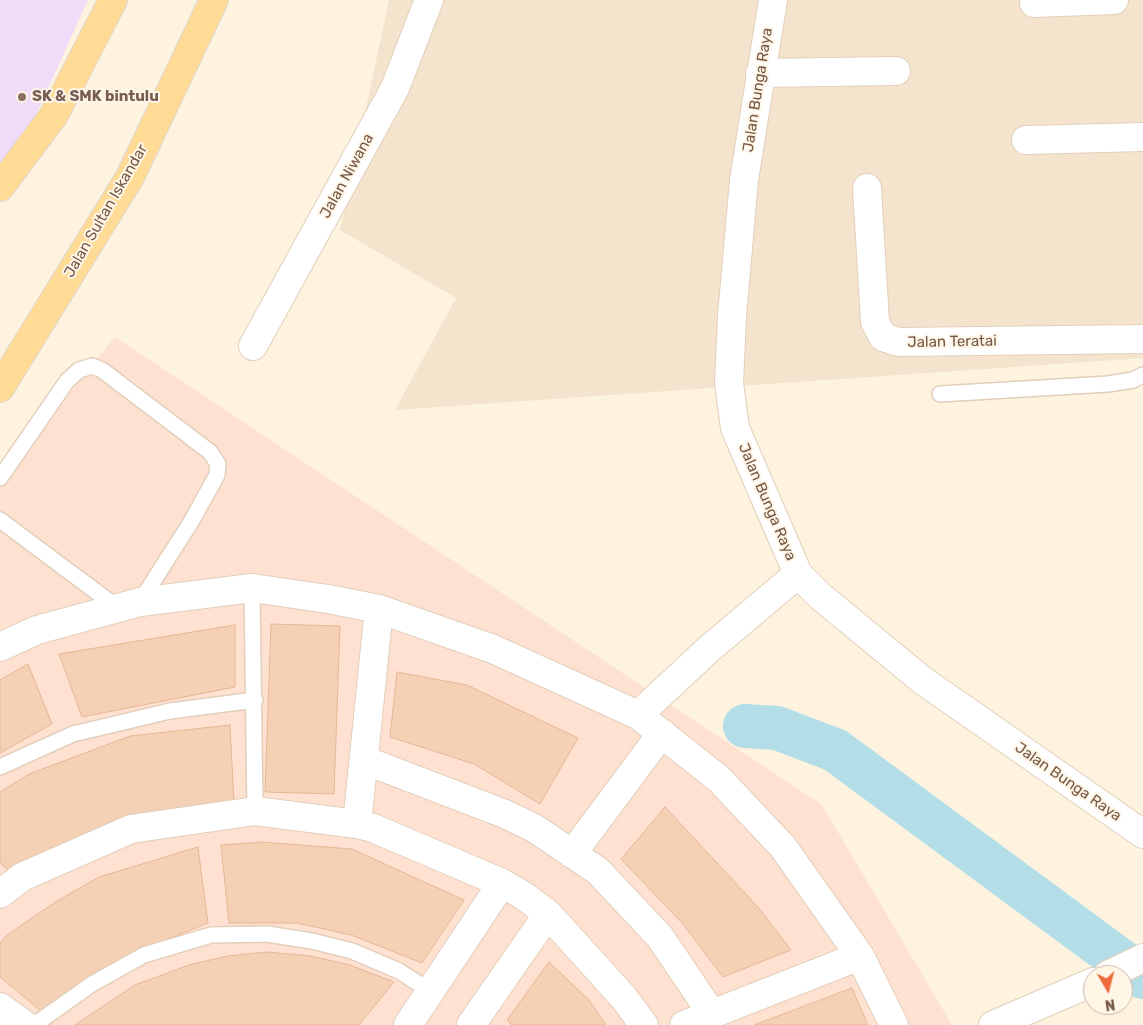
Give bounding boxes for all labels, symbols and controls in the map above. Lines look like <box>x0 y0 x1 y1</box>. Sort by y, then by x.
street label: Jalan Bunga Raya <box>739 27 777 153</box>
place label: SK & SMK bintulu <box>32 88 159 106</box>
marker: SK & SMK bintulu <box>16 91 28 103</box>
street label: Jalan Niwana <box>316 131 378 221</box>
street label: Jalan Sultan Iskandar <box>60 141 152 281</box>
street label: Jalan Teratai <box>907 332 997 352</box>
street label: Jalan Bunga Raya <box>734 441 800 563</box>
street label: Jalan Bunga Raya <box>1011 739 1125 825</box>
north arrow <box>1083 965 1133 1015</box>
text: N <box>1104 995 1116 1013</box>

